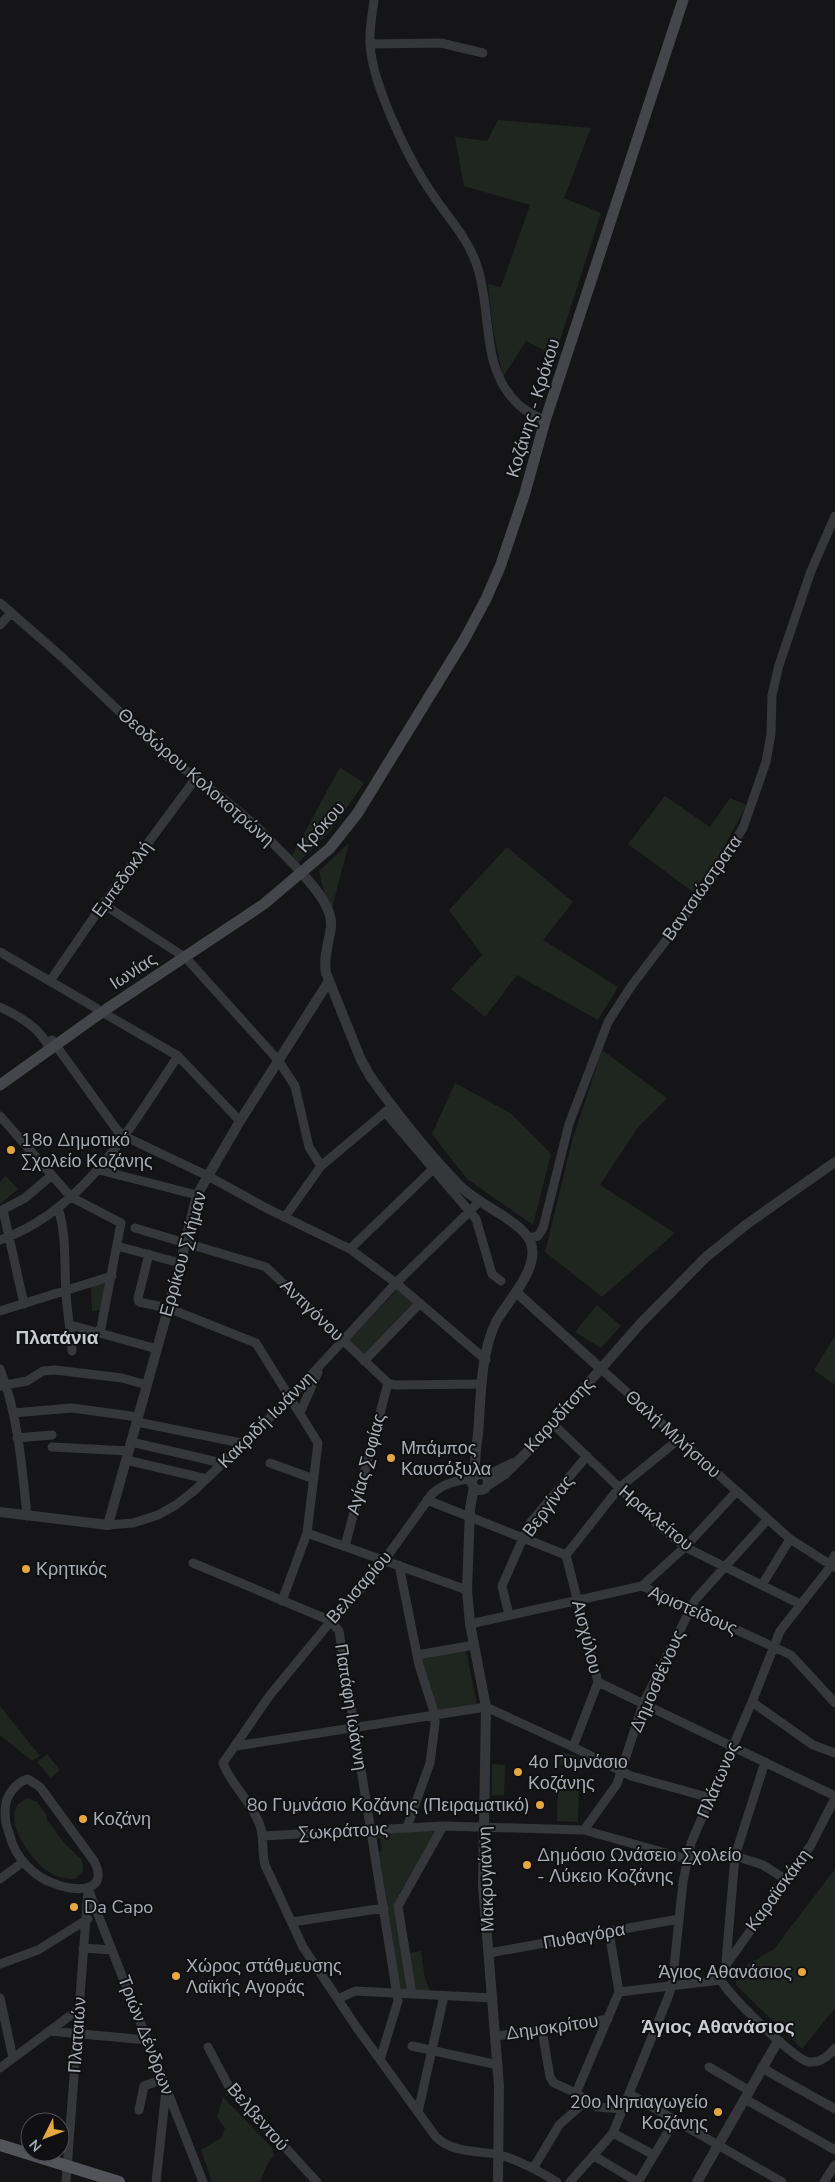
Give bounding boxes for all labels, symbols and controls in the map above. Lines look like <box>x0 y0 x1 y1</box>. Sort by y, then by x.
street label: Κοζάνης - Κρόκου <box>500 335 566 481</box>
street label: Θεοδώρου Κολοκοτρώνη <box>113 702 279 852</box>
street label: Κρόκου <box>292 796 350 858</box>
street label: Βαντσιώστρατα <box>657 831 747 945</box>
street label: Εμπεδοκλή <box>86 836 158 922</box>
street label: Ιωνίας <box>105 947 161 995</box>
place label: 18ο Δημοτικό Σχολείο Κοζάνης <box>21 1128 153 1173</box>
marker: 18ο Δημοτικό Σχολείο Κοζάνης <box>5 1144 17 1156</box>
street label: Ερρίκου Σλήμαν <box>154 1189 212 1319</box>
street label: Αντιγόνου <box>275 1274 349 1346</box>
district label: Πλατάνια <box>16 1325 99 1351</box>
street label: Κακριδή Ιωάννη <box>212 1366 320 1474</box>
street label: Καρυδίτσης <box>519 1372 599 1458</box>
street label: Θαλή Μιλήσιου <box>620 1385 726 1483</box>
street label: Αγίας Σοφίας <box>341 1410 391 1517</box>
place label: Μπάμπος Καυσόξυλα <box>401 1436 491 1481</box>
marker: Μπάμπος Καυσόξυλα <box>385 1452 397 1464</box>
street label: Βεργίνας <box>517 1470 579 1542</box>
street label: Ηρακλείτου <box>614 1480 698 1556</box>
street label: Βελισαρίου <box>321 1546 397 1628</box>
place label: Κρητικός <box>36 1557 107 1581</box>
marker: Κρητικός <box>20 1563 32 1575</box>
street label: Αριστείδους <box>645 1580 742 1640</box>
street label: Αισχύλου <box>566 1598 608 1676</box>
street label: Δημοσθένους <box>624 1626 690 1736</box>
street label: Παπάφη Ιωάννη <box>329 1642 373 1772</box>
street label: Πλάτωνος <box>691 1738 745 1822</box>
place label: 4ο Γυμνάσιο Κοζάνης <box>528 1750 628 1795</box>
marker: 4ο Γυμνάσιο Κοζάνης <box>512 1766 524 1778</box>
place label: 8ο Γυμνάσιο Κοζάνης (Πειραματικό) <box>247 1793 530 1817</box>
marker: 8ο Γυμνάσιο Κοζάνης (Πειραματικό) <box>534 1799 546 1811</box>
place label: Κοζάνη <box>93 1807 151 1831</box>
marker: Κοζάνη <box>77 1813 89 1825</box>
street label: Σωκράτους <box>297 1817 389 1845</box>
street label: Μακρυγιάννη <box>472 1826 500 1932</box>
place label: Δημόσιο Ωνάσειο Σχολείο - Λύκειο Κοζάνης <box>537 1843 742 1888</box>
street label: Καραϊσκάκη <box>740 1844 816 1936</box>
marker: Δημόσιο Ωνάσειο Σχολείο - Λύκειο Κοζάνης <box>521 1859 533 1871</box>
place label: Da Capo <box>84 1895 153 1919</box>
marker: Da Capo <box>68 1901 80 1913</box>
street label: Πυθαγόρα <box>541 1917 627 1955</box>
place label: Χώρος στάθμευσης Λαϊκής Αγοράς <box>186 1954 342 1999</box>
place label: Άγιος Αθανάσιος <box>658 1960 792 1984</box>
marker: Άγιος Αθανάσιος <box>796 1966 808 1978</box>
marker: Χώρος στάθμευσης Λαϊκής Αγοράς <box>170 1970 182 1982</box>
street label: Τριών Δένδρων <box>112 1972 180 2098</box>
street label: Πλαταιών <box>62 1996 92 2074</box>
street label: Δημοκρίτου <box>504 2009 600 2045</box>
district label: Άγιος Αθανάσιος <box>641 2014 795 2040</box>
street label: Βελβεντού <box>222 2078 294 2156</box>
place label: 20ο Νηπιαγωγείο Κοζάνης <box>570 2090 708 2135</box>
marker: 20ο Νηπιαγωγείο Κοζάνης <box>712 2106 724 2118</box>
north arrow <box>20 2112 70 2162</box>
text: N <box>25 2135 46 2156</box>

